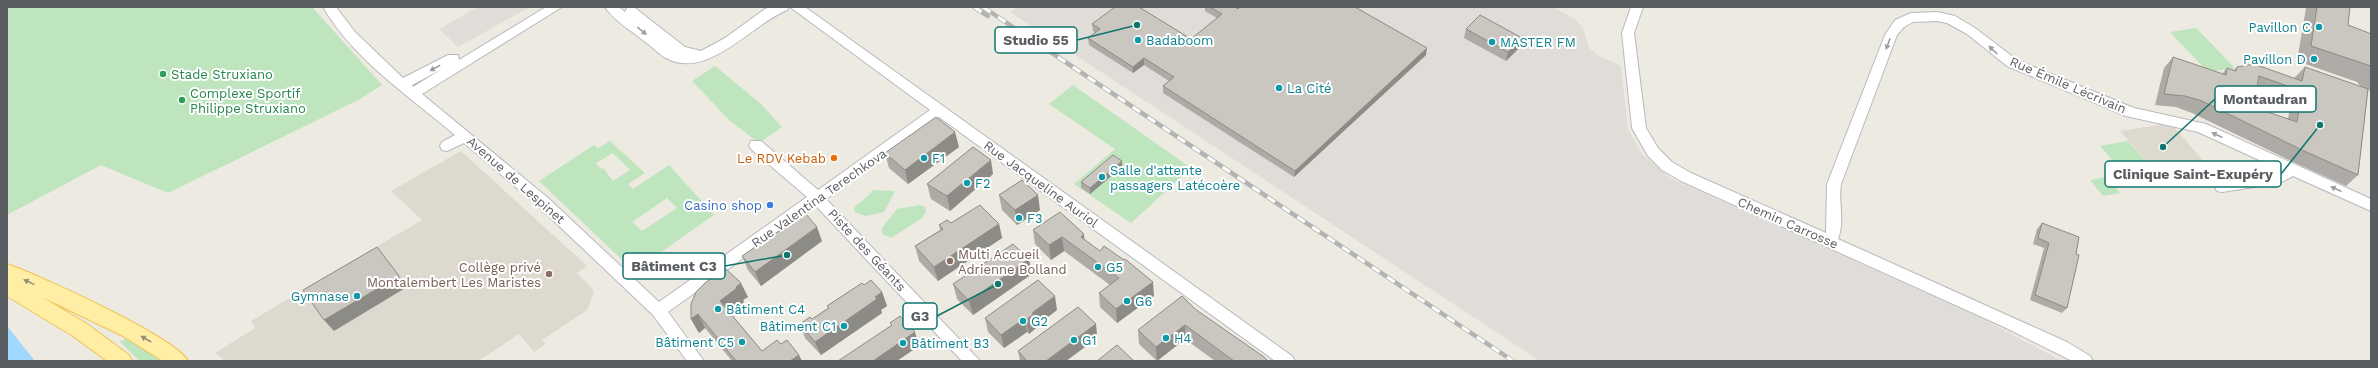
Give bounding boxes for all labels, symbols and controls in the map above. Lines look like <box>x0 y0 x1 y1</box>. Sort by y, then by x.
place label: Pavillon C <box>2249 20 2311 35</box>
marker: Pavillon C <box>2314 22 2324 32</box>
one-way arrow <box>636 27 647 36</box>
callout: Studio 55 <box>995 27 1077 53</box>
text: Studio 55 <box>1003 32 1069 48</box>
place label: Badaboom <box>1146 33 1214 48</box>
marker: Badaboom <box>1133 35 1143 45</box>
place label: MASTER FM <box>1500 35 1576 50</box>
marker: MASTER FM <box>1487 37 1497 47</box>
one-way arrow <box>1885 38 1891 50</box>
one-way arrow <box>1988 45 1998 55</box>
place label: Pavillon D <box>2243 52 2306 67</box>
street label: Rue Émile Lécrivain <box>2007 53 2129 116</box>
marker: Pavillon D <box>2309 54 2319 64</box>
one-way arrow <box>429 65 441 71</box>
place label: Stade Struxiano <box>171 67 273 82</box>
marker: Stade Struxiano <box>158 69 168 79</box>
place label: La Cité <box>1287 81 1332 96</box>
marker: La Cité <box>1274 83 1284 93</box>
place label: Complexe Sportif Philippe Struxiano <box>190 86 306 116</box>
callout: Montaudran <box>2215 86 2316 112</box>
text: Montaudran <box>2223 91 2307 107</box>
marker: Complexe Sportif Philippe Struxiano <box>177 95 187 105</box>
one-way arrow <box>2212 132 2223 138</box>
street label: Avenue de Lespinet <box>464 133 568 227</box>
street label: Rue Jacqueline Auriol <box>981 138 1101 230</box>
street label: Rue Valentina Terechkova <box>749 145 890 250</box>
place label: Le RDV Kebab <box>737 151 826 166</box>
place label: F1 <box>932 151 945 166</box>
marker: Le RDV Kebab <box>829 153 839 163</box>
marker: F1 <box>919 153 929 163</box>
callout: Clinique Saint-Exupéry <box>2105 161 2281 187</box>
place label: Salle d'attente passagers Latécoère <box>1110 163 1240 193</box>
text: Clinique Saint-Exupéry <box>2113 166 2273 182</box>
marker: Salle d'attente passagers Latécoère <box>1097 172 1107 182</box>
place label: F2 <box>975 176 991 191</box>
marker: F2 <box>962 178 972 188</box>
one-way arrow <box>2330 186 2341 192</box>
street label: Chemin Carrosse <box>1735 194 1841 252</box>
place label: Casino shop <box>684 198 762 213</box>
marker: Casino shop <box>765 200 775 210</box>
street label: Piste des Géants <box>825 206 909 294</box>
place label: F3 <box>1027 211 1043 226</box>
marker: F3 <box>1014 213 1024 223</box>
place label: Multi Accueil Adrienne Bolland <box>958 247 1067 277</box>
callout: Bâtiment C3 <box>623 253 725 279</box>
marker: Multi Accueil Adrienne Bolland <box>945 256 955 266</box>
text: Bâtiment C3 <box>631 258 717 274</box>
place label: Collège privé Montalembert Les Maristes <box>367 260 541 290</box>
place label: G5 <box>1106 260 1123 275</box>
marker: G5 <box>1093 262 1103 272</box>
marker: Collège privé Montalembert Les Maristes <box>544 269 554 279</box>
one-way arrow <box>23 279 34 286</box>
place label: Gymnase <box>291 289 349 304</box>
marker: Gymnase <box>352 291 362 301</box>
place label: G6 <box>1135 294 1152 309</box>
marker: G6 <box>1122 296 1132 306</box>
place label: Bâtiment C4 <box>726 302 805 317</box>
callout: G3 <box>903 303 937 329</box>
marker: Bâtiment C4 <box>713 304 723 314</box>
text: G3 <box>911 308 929 324</box>
place label: G2 <box>1031 314 1048 329</box>
marker: G2 <box>1018 316 1028 326</box>
place label: Bâtiment C1 <box>760 319 836 334</box>
marker: Bâtiment C1 <box>839 321 849 331</box>
place label: H4 <box>1174 331 1192 346</box>
place label: G1 <box>1082 333 1096 348</box>
marker: H4 <box>1161 333 1171 343</box>
place label: Bâtiment C5 <box>655 335 734 350</box>
marker: G1 <box>1069 335 1079 345</box>
one-way arrow <box>140 336 152 343</box>
place label: Bâtiment B3 <box>911 336 989 351</box>
marker: Bâtiment C5 <box>737 337 747 347</box>
marker: Bâtiment B3 <box>898 338 908 348</box>

